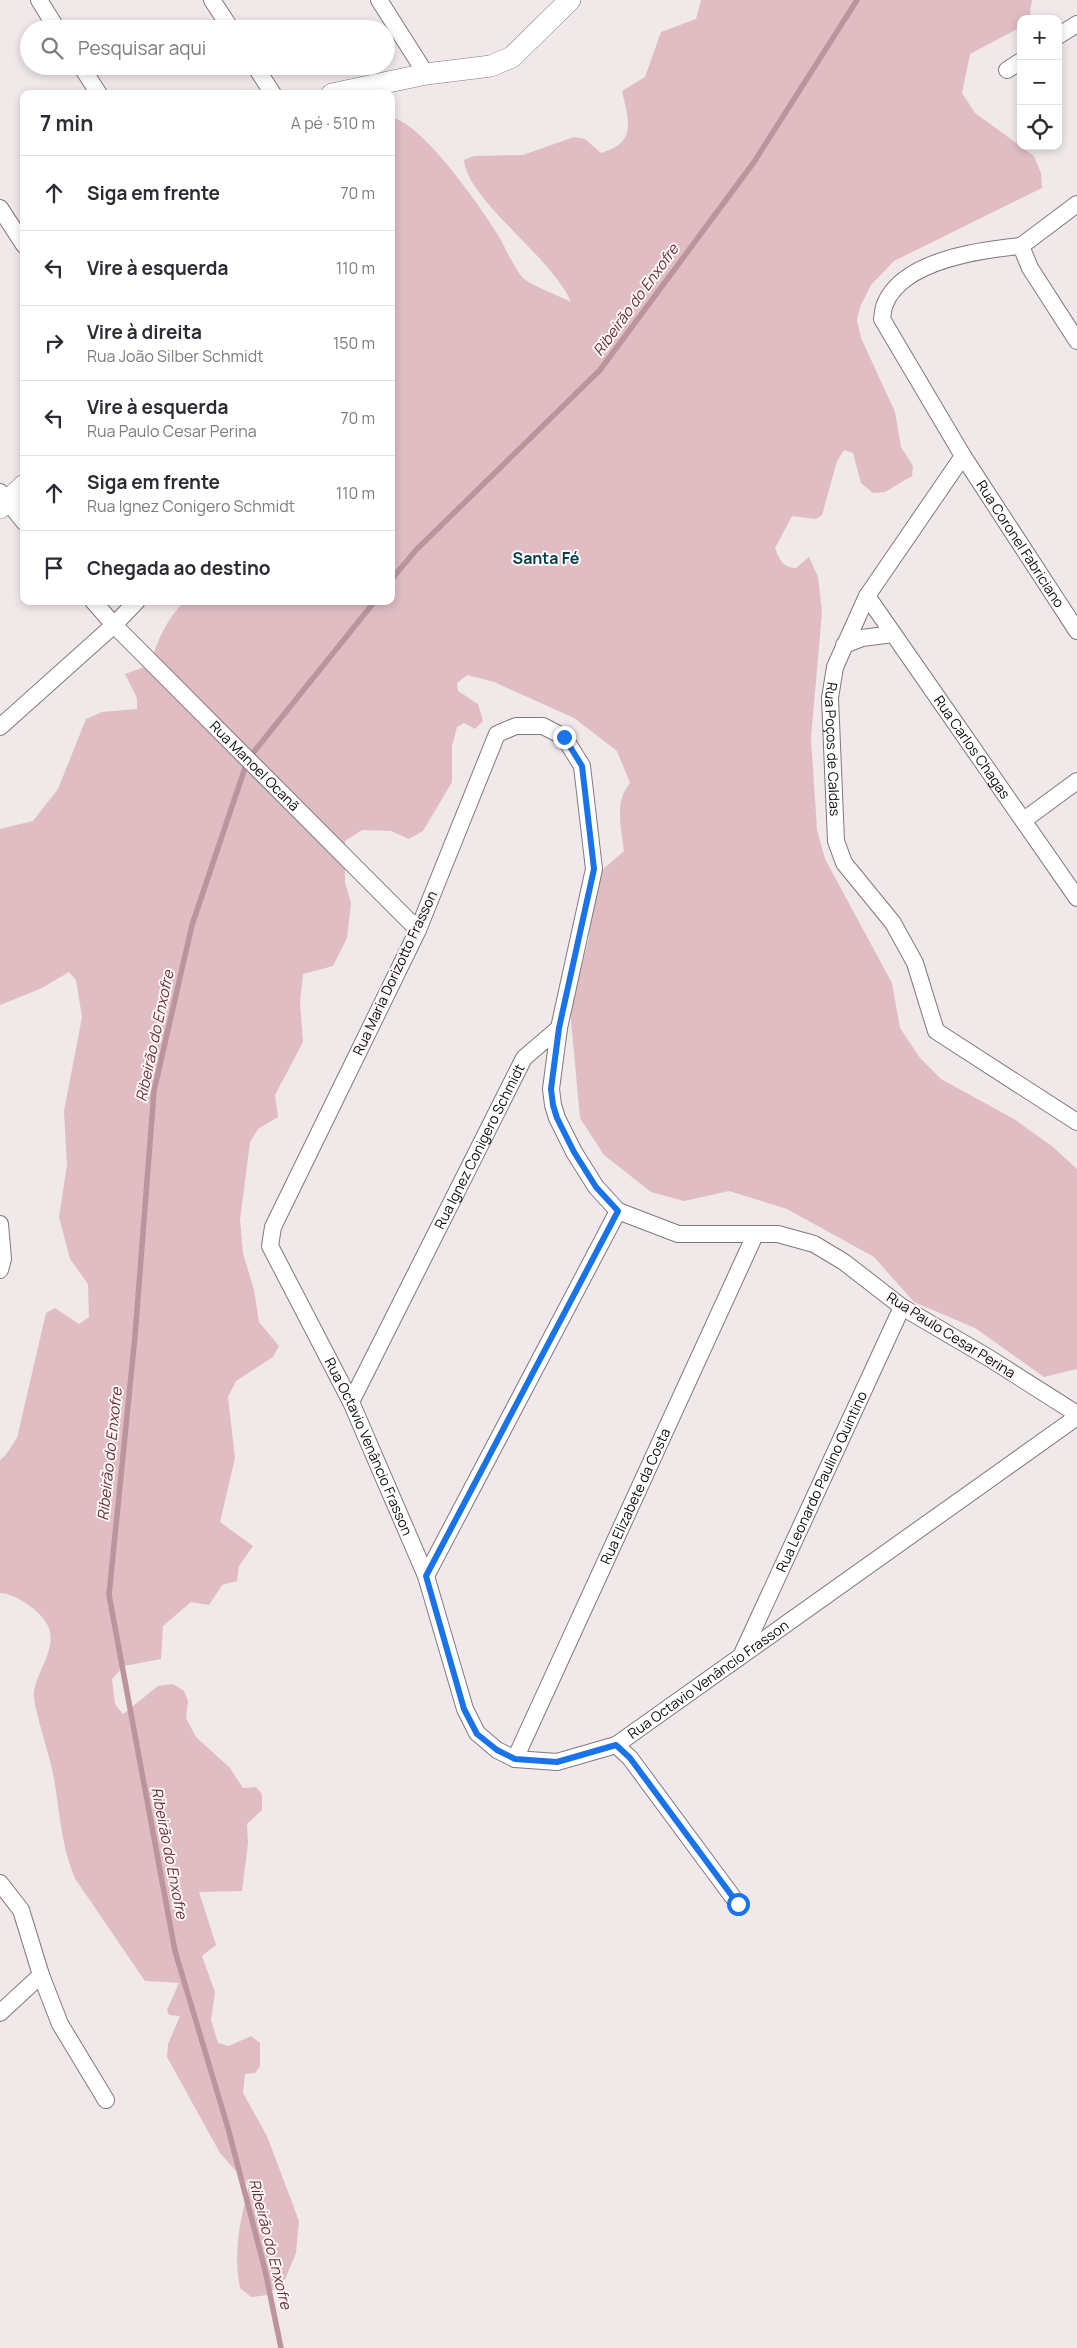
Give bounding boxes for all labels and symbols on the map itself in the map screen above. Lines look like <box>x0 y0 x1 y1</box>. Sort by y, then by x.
water label: Ribeirão do Enxofre <box>588 239 684 360</box>
street label: Rua Coronel Fabriciano <box>972 476 1069 611</box>
district label: Santa Fé <box>513 547 580 569</box>
street label: Rua Poços de Caldas <box>821 681 845 817</box>
street label: Rua Carlos Chagas <box>930 691 1015 802</box>
street label: Rua Manoel Ocanã <box>206 717 304 815</box>
route end <box>553 726 576 749</box>
street label: Rua Maria Dorizotto Frasson <box>348 887 441 1058</box>
water label: Ribeirão do Enxofre <box>130 967 179 1103</box>
street label: Rua Ignez Conigero Schmidt <box>430 1060 529 1232</box>
street label: Rua Paulo Cesar Perina <box>883 1287 1019 1382</box>
street label: Rua Octavio Venâncio Frasson <box>321 1354 417 1538</box>
water label: Ribeirão do Enxofre <box>92 1385 127 1521</box>
street label: Rua Leonardo Paulino Quintino <box>771 1388 871 1575</box>
street label: Rua Elizabete da Costa <box>595 1425 674 1567</box>
street label: Rua Octavio Venâncio Frasson <box>624 1615 792 1743</box>
water label: Ribeirão do Enxofre <box>146 1785 193 1922</box>
route start <box>727 1893 750 1916</box>
water label: Ribeirão do Enxofre <box>244 2177 297 2312</box>

